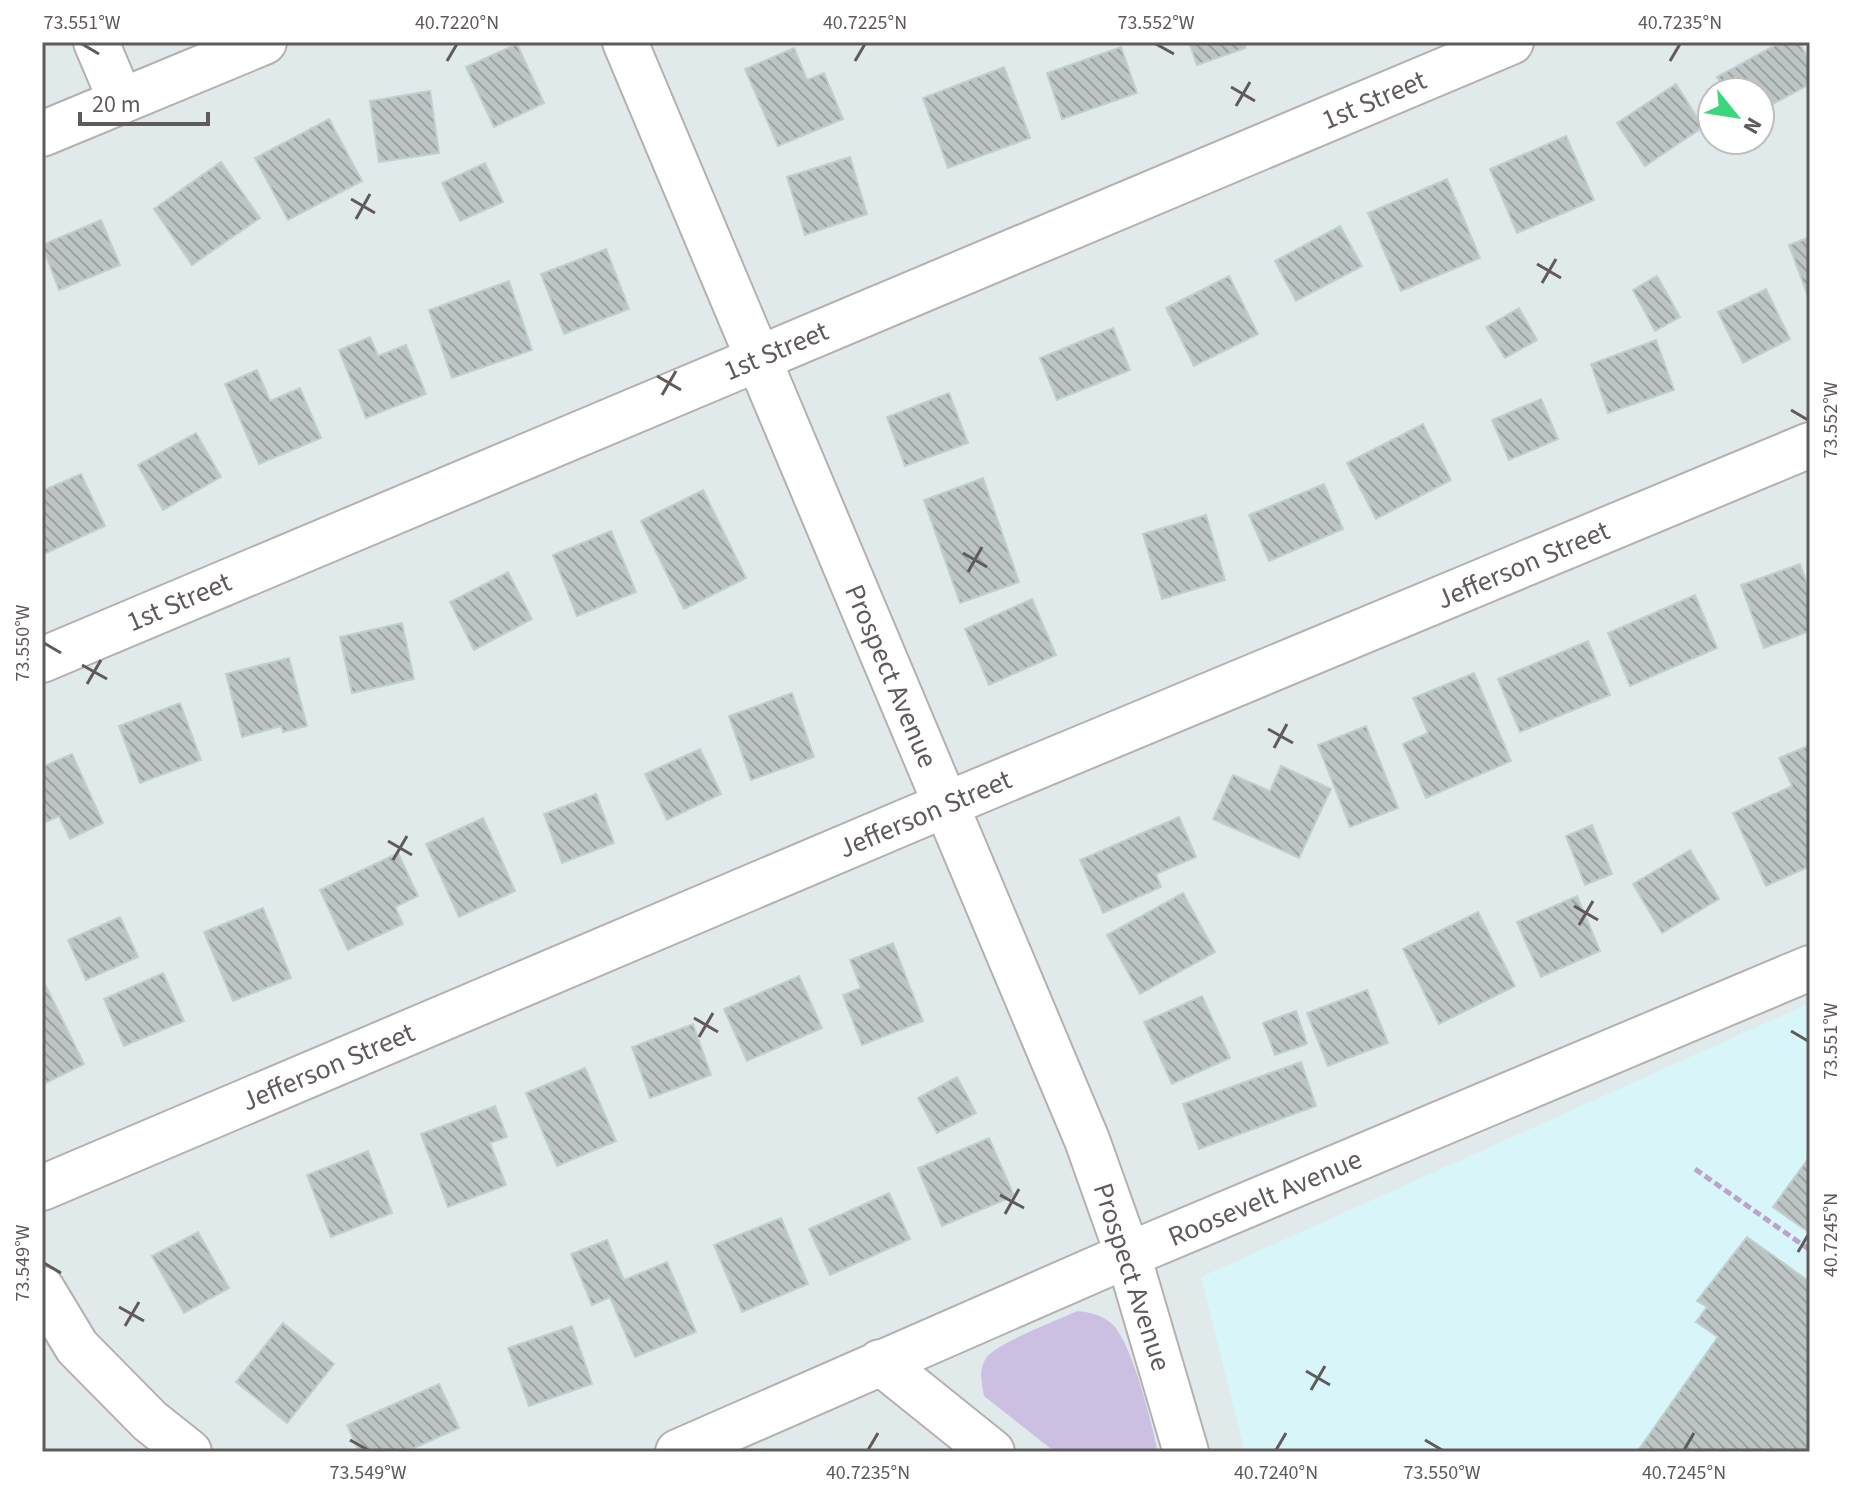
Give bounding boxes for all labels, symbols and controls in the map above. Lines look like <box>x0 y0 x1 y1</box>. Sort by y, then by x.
text: 73.551°W <box>43 9 121 37</box>
text: 40.7220°N <box>415 9 499 37</box>
text: 40.7225°N <box>823 9 907 37</box>
text: 73.552°W <box>1117 9 1195 37</box>
text: 40.7235°N <box>1638 9 1722 37</box>
street label: 1st Street <box>1315 60 1433 140</box>
scale bar <box>80 76 208 126</box>
north arrow <box>1696 76 1776 156</box>
text: 20 m <box>92 87 141 122</box>
text: N <box>1735 111 1770 140</box>
street label: 1st Street <box>717 311 835 391</box>
text: 73.552°W <box>1817 381 1845 459</box>
street label: Jefferson Street <box>1430 510 1616 619</box>
street label: 1st Street <box>120 562 238 642</box>
street label: Prospect Avenue <box>834 578 948 774</box>
text: 73.550°W <box>9 604 37 682</box>
street label: Jefferson Street <box>832 759 1018 868</box>
text: 73.551°W <box>1817 1002 1845 1080</box>
street label: Jefferson Street <box>235 1012 421 1121</box>
street label: Roosevelt Avenue <box>1162 1139 1368 1257</box>
street label: Prospect Avenue <box>1083 1178 1181 1376</box>
text: 40.7245°N <box>1817 1193 1845 1277</box>
text: 73.549°W <box>9 1224 37 1302</box>
text: 73.549°W <box>329 1459 407 1487</box>
text: 40.7235°N <box>826 1459 910 1487</box>
text: 40.7240°N <box>1234 1459 1318 1487</box>
text: 73.550°W <box>1403 1459 1481 1487</box>
text: 40.7245°N <box>1642 1459 1726 1487</box>

